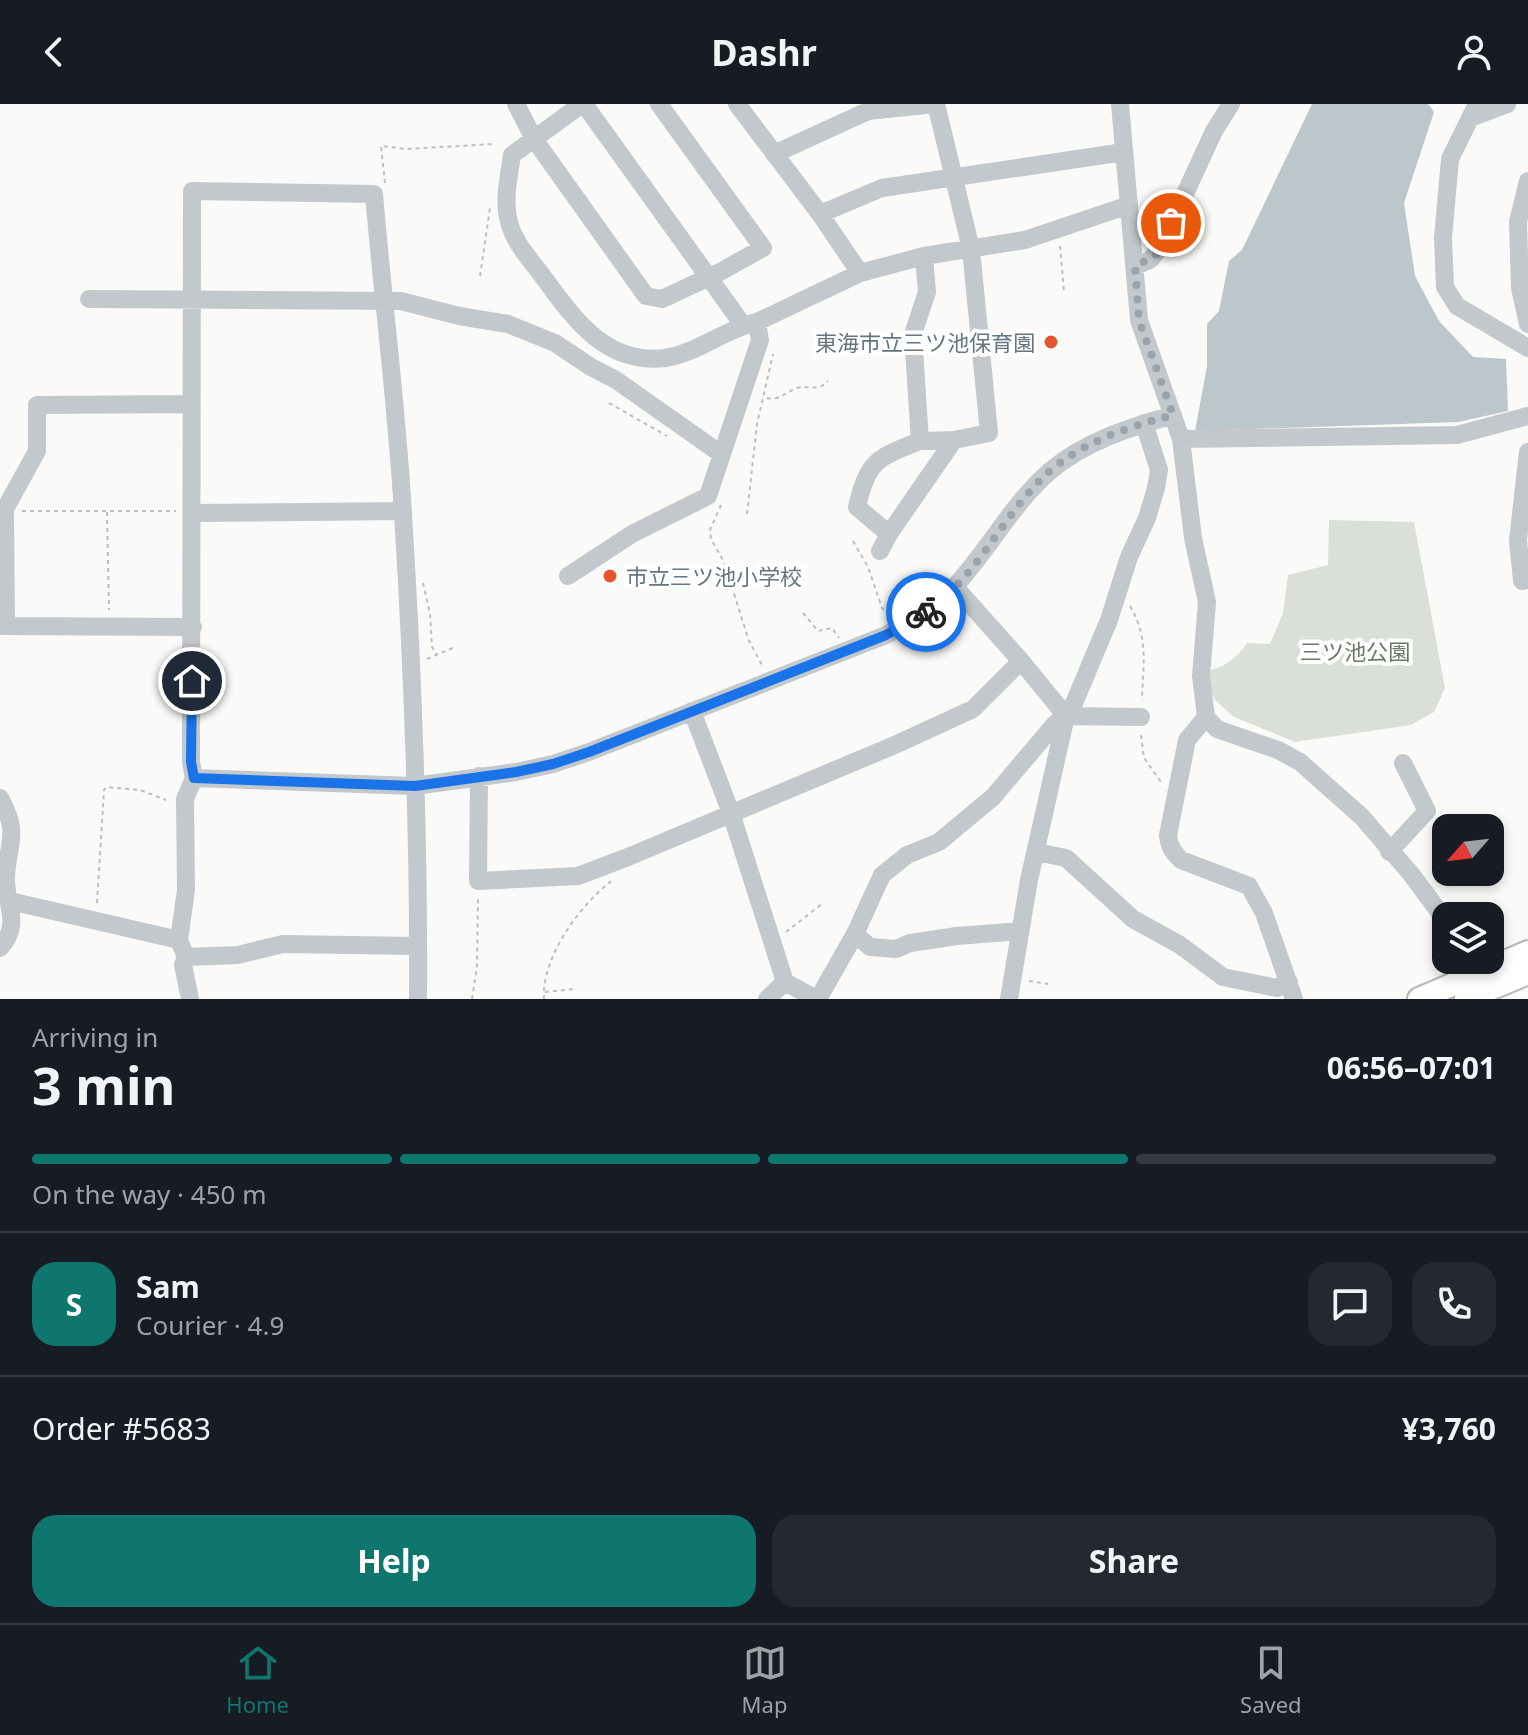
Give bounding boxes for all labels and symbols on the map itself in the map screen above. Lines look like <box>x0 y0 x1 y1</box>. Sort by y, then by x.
pin <box>1137 189 1205 257</box>
place label: 東海市立三ツ池保育園 <box>815 327 1035 357</box>
marker: 東海市立三ツ池保育園 <box>1042 333 1060 351</box>
place label: 市立三ツ池小学校 <box>626 561 802 591</box>
marker: 市立三ツ池小学校 <box>601 567 619 585</box>
courier <box>886 572 966 652</box>
park label: 三ツ池公園 <box>1300 636 1410 666</box>
pin <box>158 647 226 715</box>
north arrow <box>1432 814 1504 886</box>

